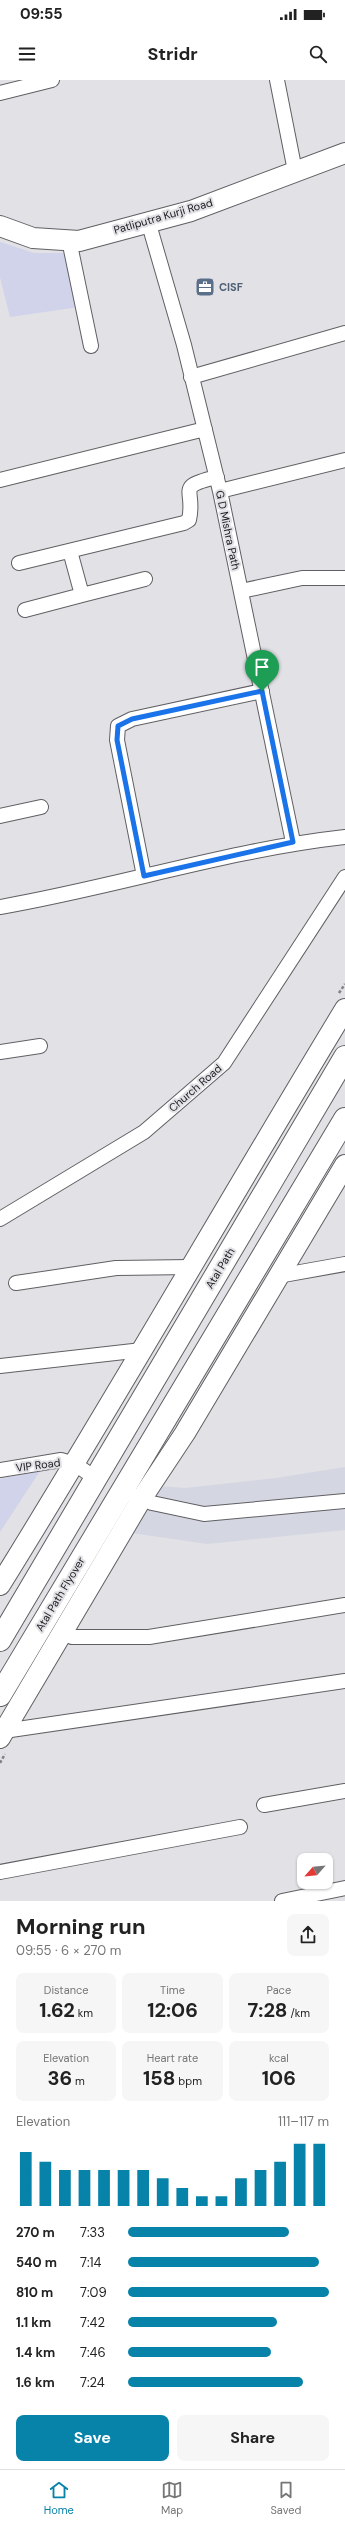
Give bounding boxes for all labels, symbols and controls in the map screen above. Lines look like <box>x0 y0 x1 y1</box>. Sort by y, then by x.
text: 09:55 <box>20 4 63 24</box>
text: Stridr <box>147 42 198 66</box>
icon: menu <box>16 43 38 65</box>
icon: search <box>307 43 329 65</box>
street label: Patliputra Kurji Road <box>112 195 214 237</box>
office icon: CISF <box>194 276 216 298</box>
place label: CISF <box>219 280 243 294</box>
street label: G D Mishra Path <box>213 489 243 571</box>
pin <box>245 650 279 691</box>
icon: arrive <box>251 656 273 678</box>
street label: Church Road <box>166 1061 224 1115</box>
street label: Atal Path <box>202 1245 238 1291</box>
street label: VIP Road <box>15 1455 61 1475</box>
street label: Atal Path Flyover <box>32 1554 88 1634</box>
north arrow <box>297 1853 333 1889</box>
map controls <box>297 1853 333 1889</box>
text: Morning run <box>16 1912 146 1941</box>
button: share <box>287 1914 329 1956</box>
text: 09:55 · 6 × 270 m <box>16 1942 121 1959</box>
text: Distance <box>44 1983 88 1997</box>
text: Time <box>160 1983 185 1997</box>
text: Pace <box>267 1983 291 1997</box>
text: 1.62 <box>39 1997 75 2023</box>
text: 12:06 <box>147 1997 198 2023</box>
text: 7:28 <box>248 1997 287 2023</box>
text: km <box>75 2006 93 2020</box>
text: /km <box>287 2006 310 2020</box>
text: Elevation <box>43 2051 89 2065</box>
text: Heart rate <box>147 2051 198 2065</box>
text: kcal <box>269 2051 289 2065</box>
text: 36 <box>47 2065 72 2091</box>
text: 158 <box>143 2065 175 2091</box>
text: 106 <box>262 2065 296 2091</box>
text: m <box>72 2074 85 2088</box>
text: bpm <box>175 2074 202 2088</box>
text: Elevation <box>16 2113 70 2130</box>
text: 111–117 m <box>278 2113 329 2130</box>
text: 270 m <box>16 2224 55 2241</box>
text: 7:33 <box>80 2224 105 2241</box>
text: 540 m <box>16 2254 57 2271</box>
text: 7:14 <box>80 2254 102 2271</box>
text: 810 m <box>16 2284 53 2301</box>
text: 7:09 <box>80 2284 107 2301</box>
text: 1.1 km <box>16 2314 51 2331</box>
text: 7:42 <box>80 2314 105 2331</box>
text: 1.4 km <box>16 2344 55 2361</box>
text: 7:46 <box>80 2344 106 2361</box>
text: 1.6 km <box>16 2374 55 2391</box>
text: 7:24 <box>80 2374 105 2391</box>
button: Save <box>16 2415 169 2461</box>
button: Share <box>177 2415 329 2461</box>
tab: Home <box>44 2479 74 2517</box>
tab: Map <box>161 2479 183 2517</box>
tab: Saved <box>270 2479 301 2517</box>

